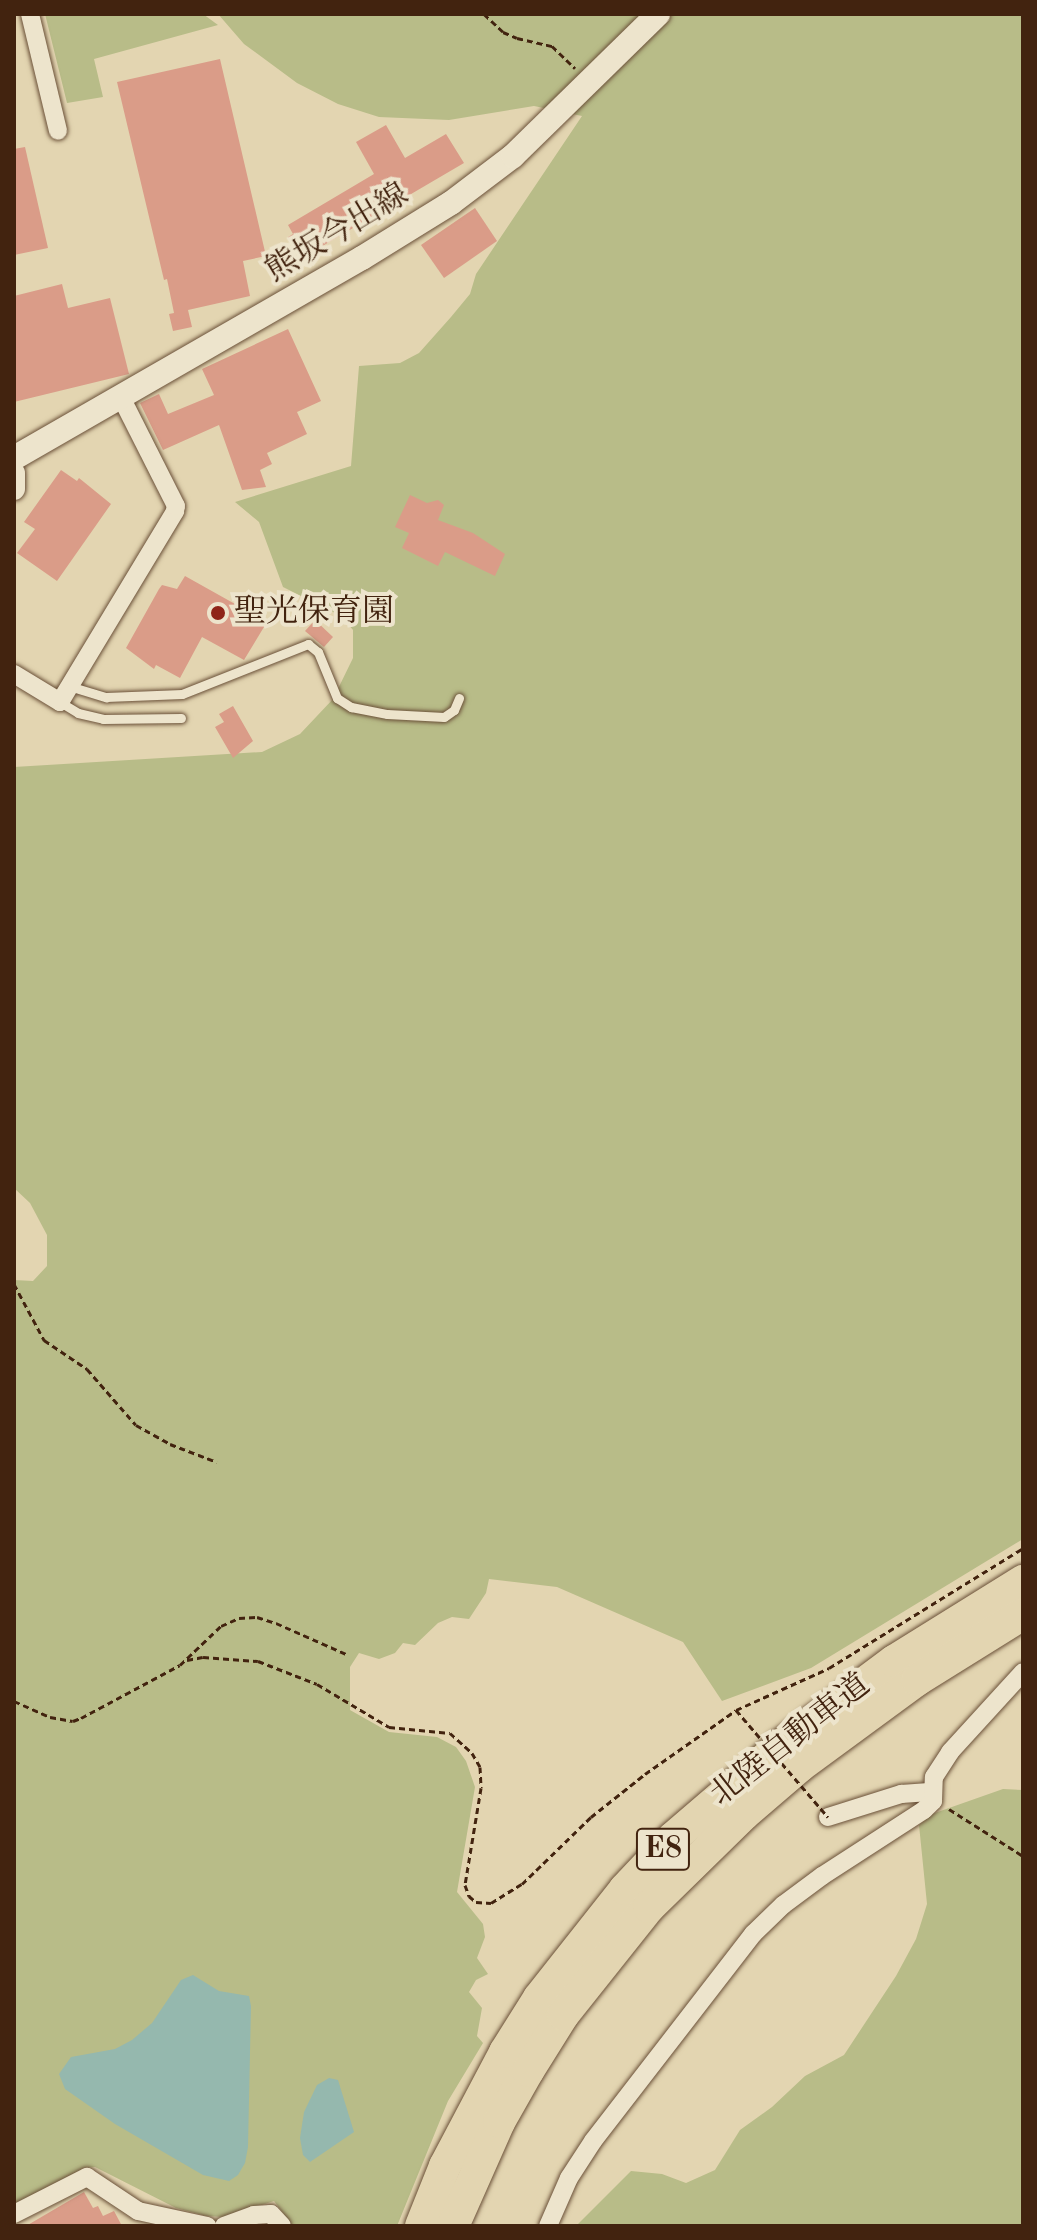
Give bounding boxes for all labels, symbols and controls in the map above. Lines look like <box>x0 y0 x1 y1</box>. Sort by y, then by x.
street label: 熊坂今出線 <box>260 176 416 292</box>
place label: 聖光保育園 <box>234 594 394 632</box>
marker: 聖光保育園 <box>209 604 227 622</box>
street label: 北陸自動車道 <box>704 1667 878 1815</box>
road number: E8 <box>635 1823 691 1875</box>

